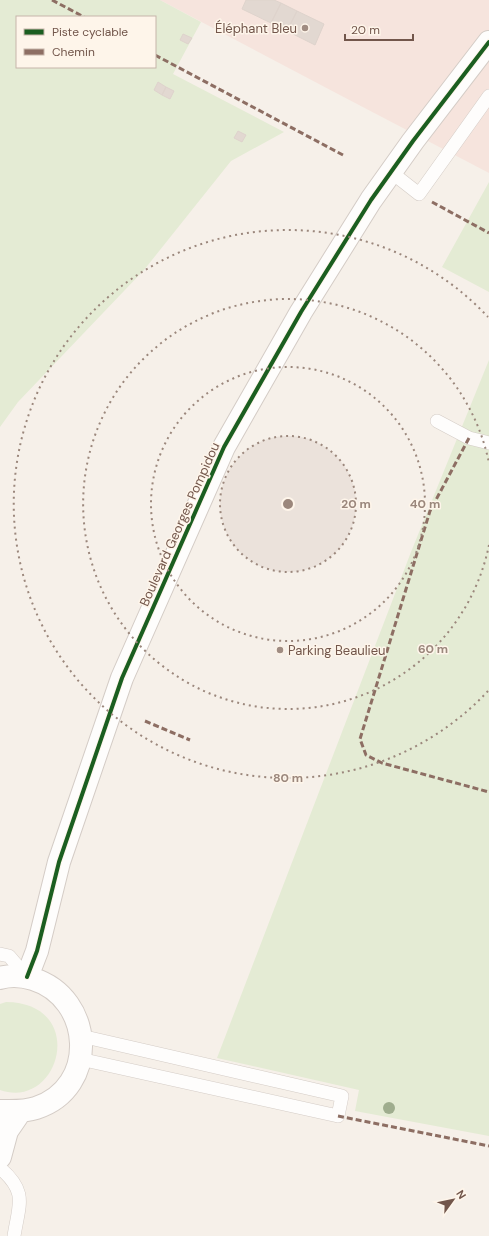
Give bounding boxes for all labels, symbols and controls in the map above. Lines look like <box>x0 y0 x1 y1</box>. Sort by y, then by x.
legend <box>16 16 156 68</box>
scale bar <box>345 16 413 42</box>
place label: Éléphant Bleu <box>215 19 297 37</box>
text: 20 m <box>351 22 380 38</box>
marker: Éléphant Bleu <box>300 23 310 33</box>
text: Piste cyclable <box>52 24 128 40</box>
text: Chemin <box>52 44 95 60</box>
street label: Boulevard Georges Pompidou <box>136 440 223 609</box>
text: 20 m <box>341 496 371 512</box>
text: 40 m <box>410 496 440 512</box>
centre of rings <box>281 497 295 511</box>
text: 60 m <box>418 641 448 657</box>
place label: Parking Beaulieu <box>288 642 386 659</box>
marker: Parking Beaulieu <box>275 645 285 655</box>
text: 80 m <box>273 770 303 786</box>
north arrow <box>433 1180 473 1220</box>
text: N <box>453 1187 469 1202</box>

